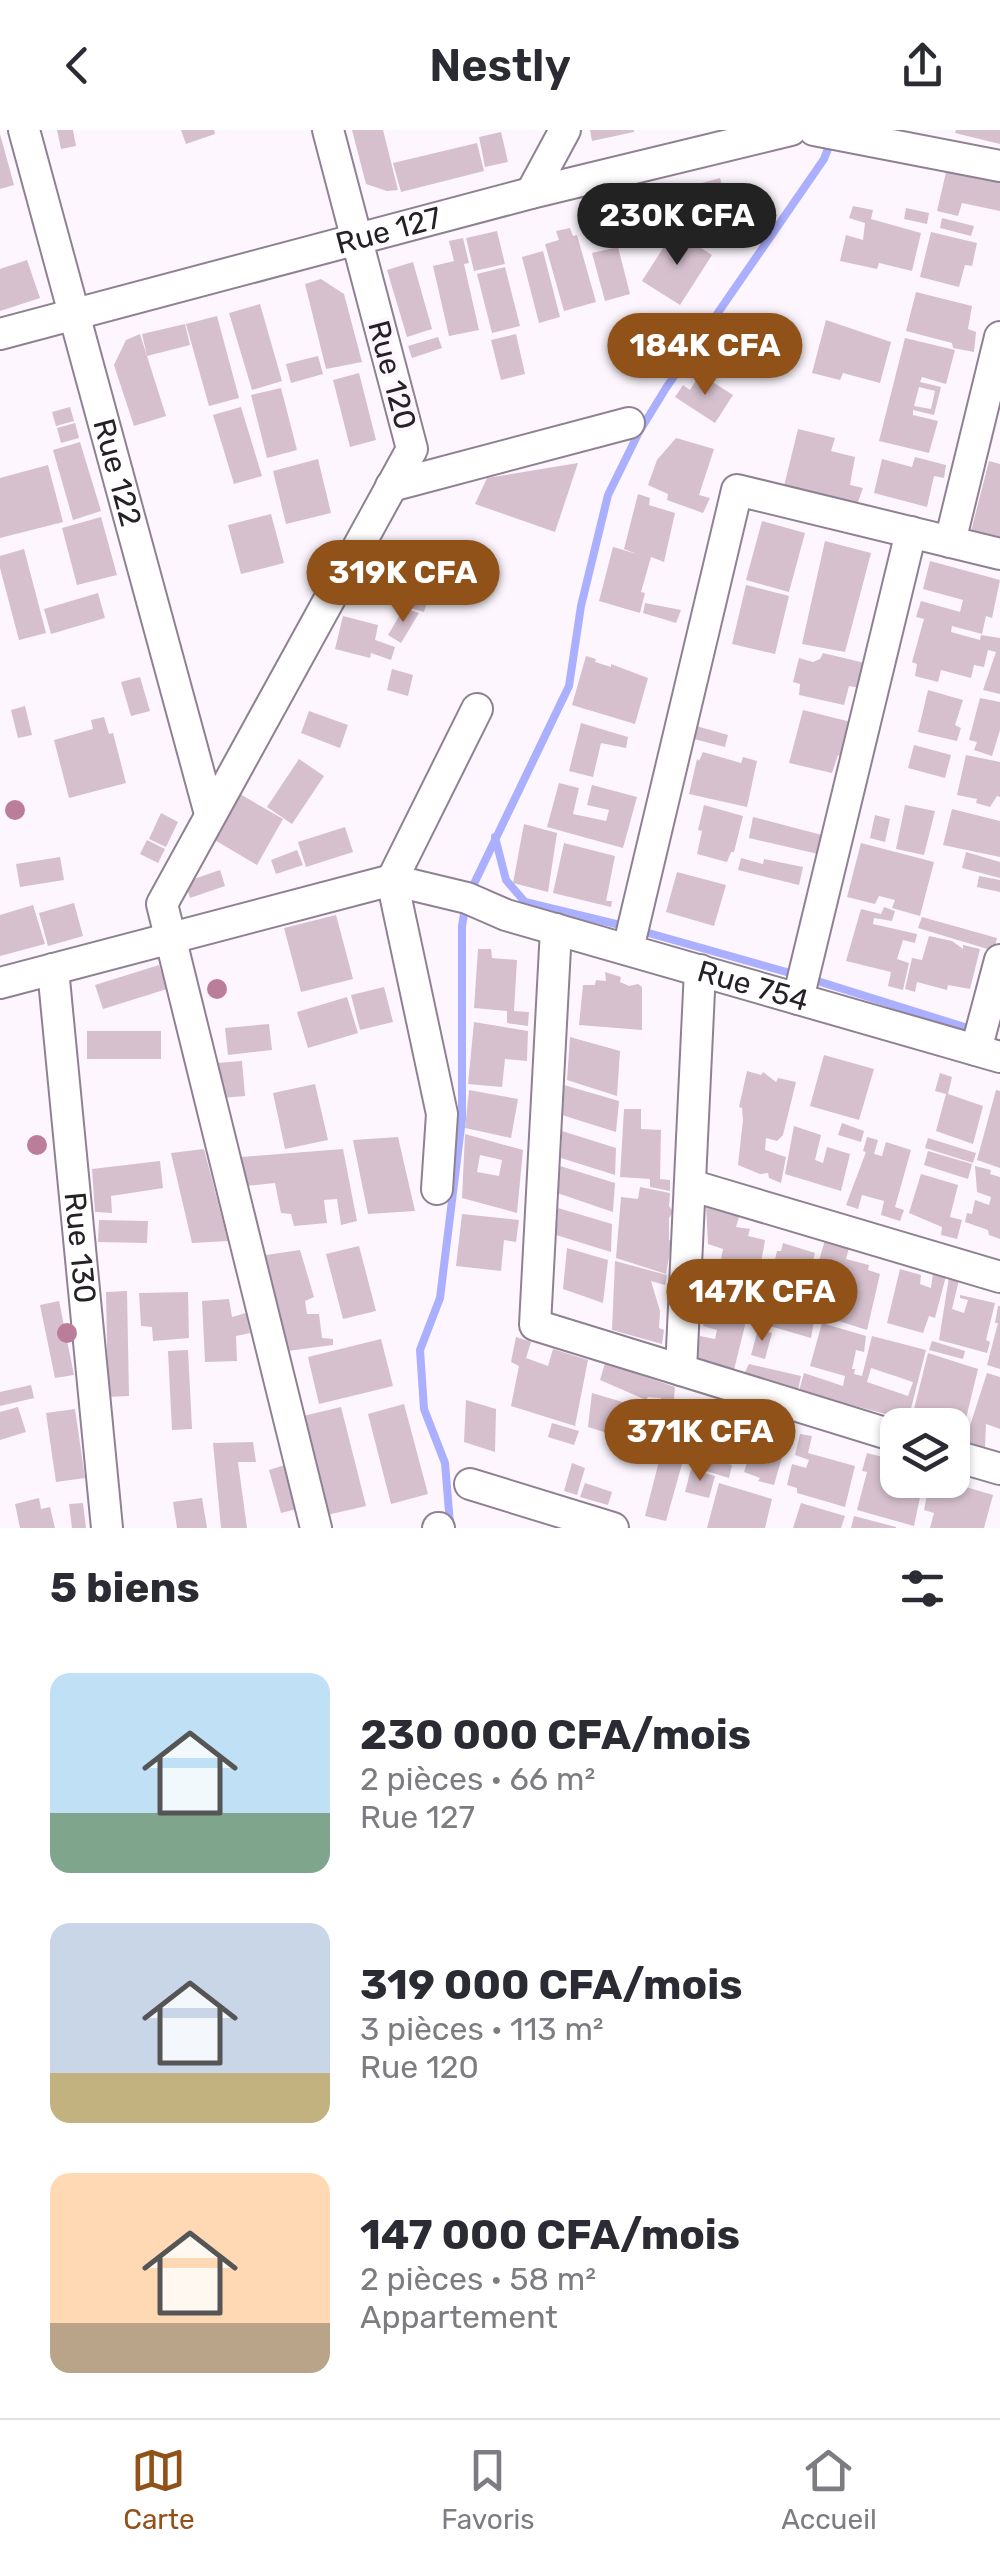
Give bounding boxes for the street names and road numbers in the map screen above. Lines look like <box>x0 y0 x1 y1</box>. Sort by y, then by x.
street label: Rue 127 <box>332 200 445 262</box>
street label: Rue 120 <box>360 317 424 433</box>
street label: Rue 122 <box>85 415 149 530</box>
street label: Rue 754 <box>693 953 813 1019</box>
street label: Rue 130 <box>57 1190 103 1305</box>

